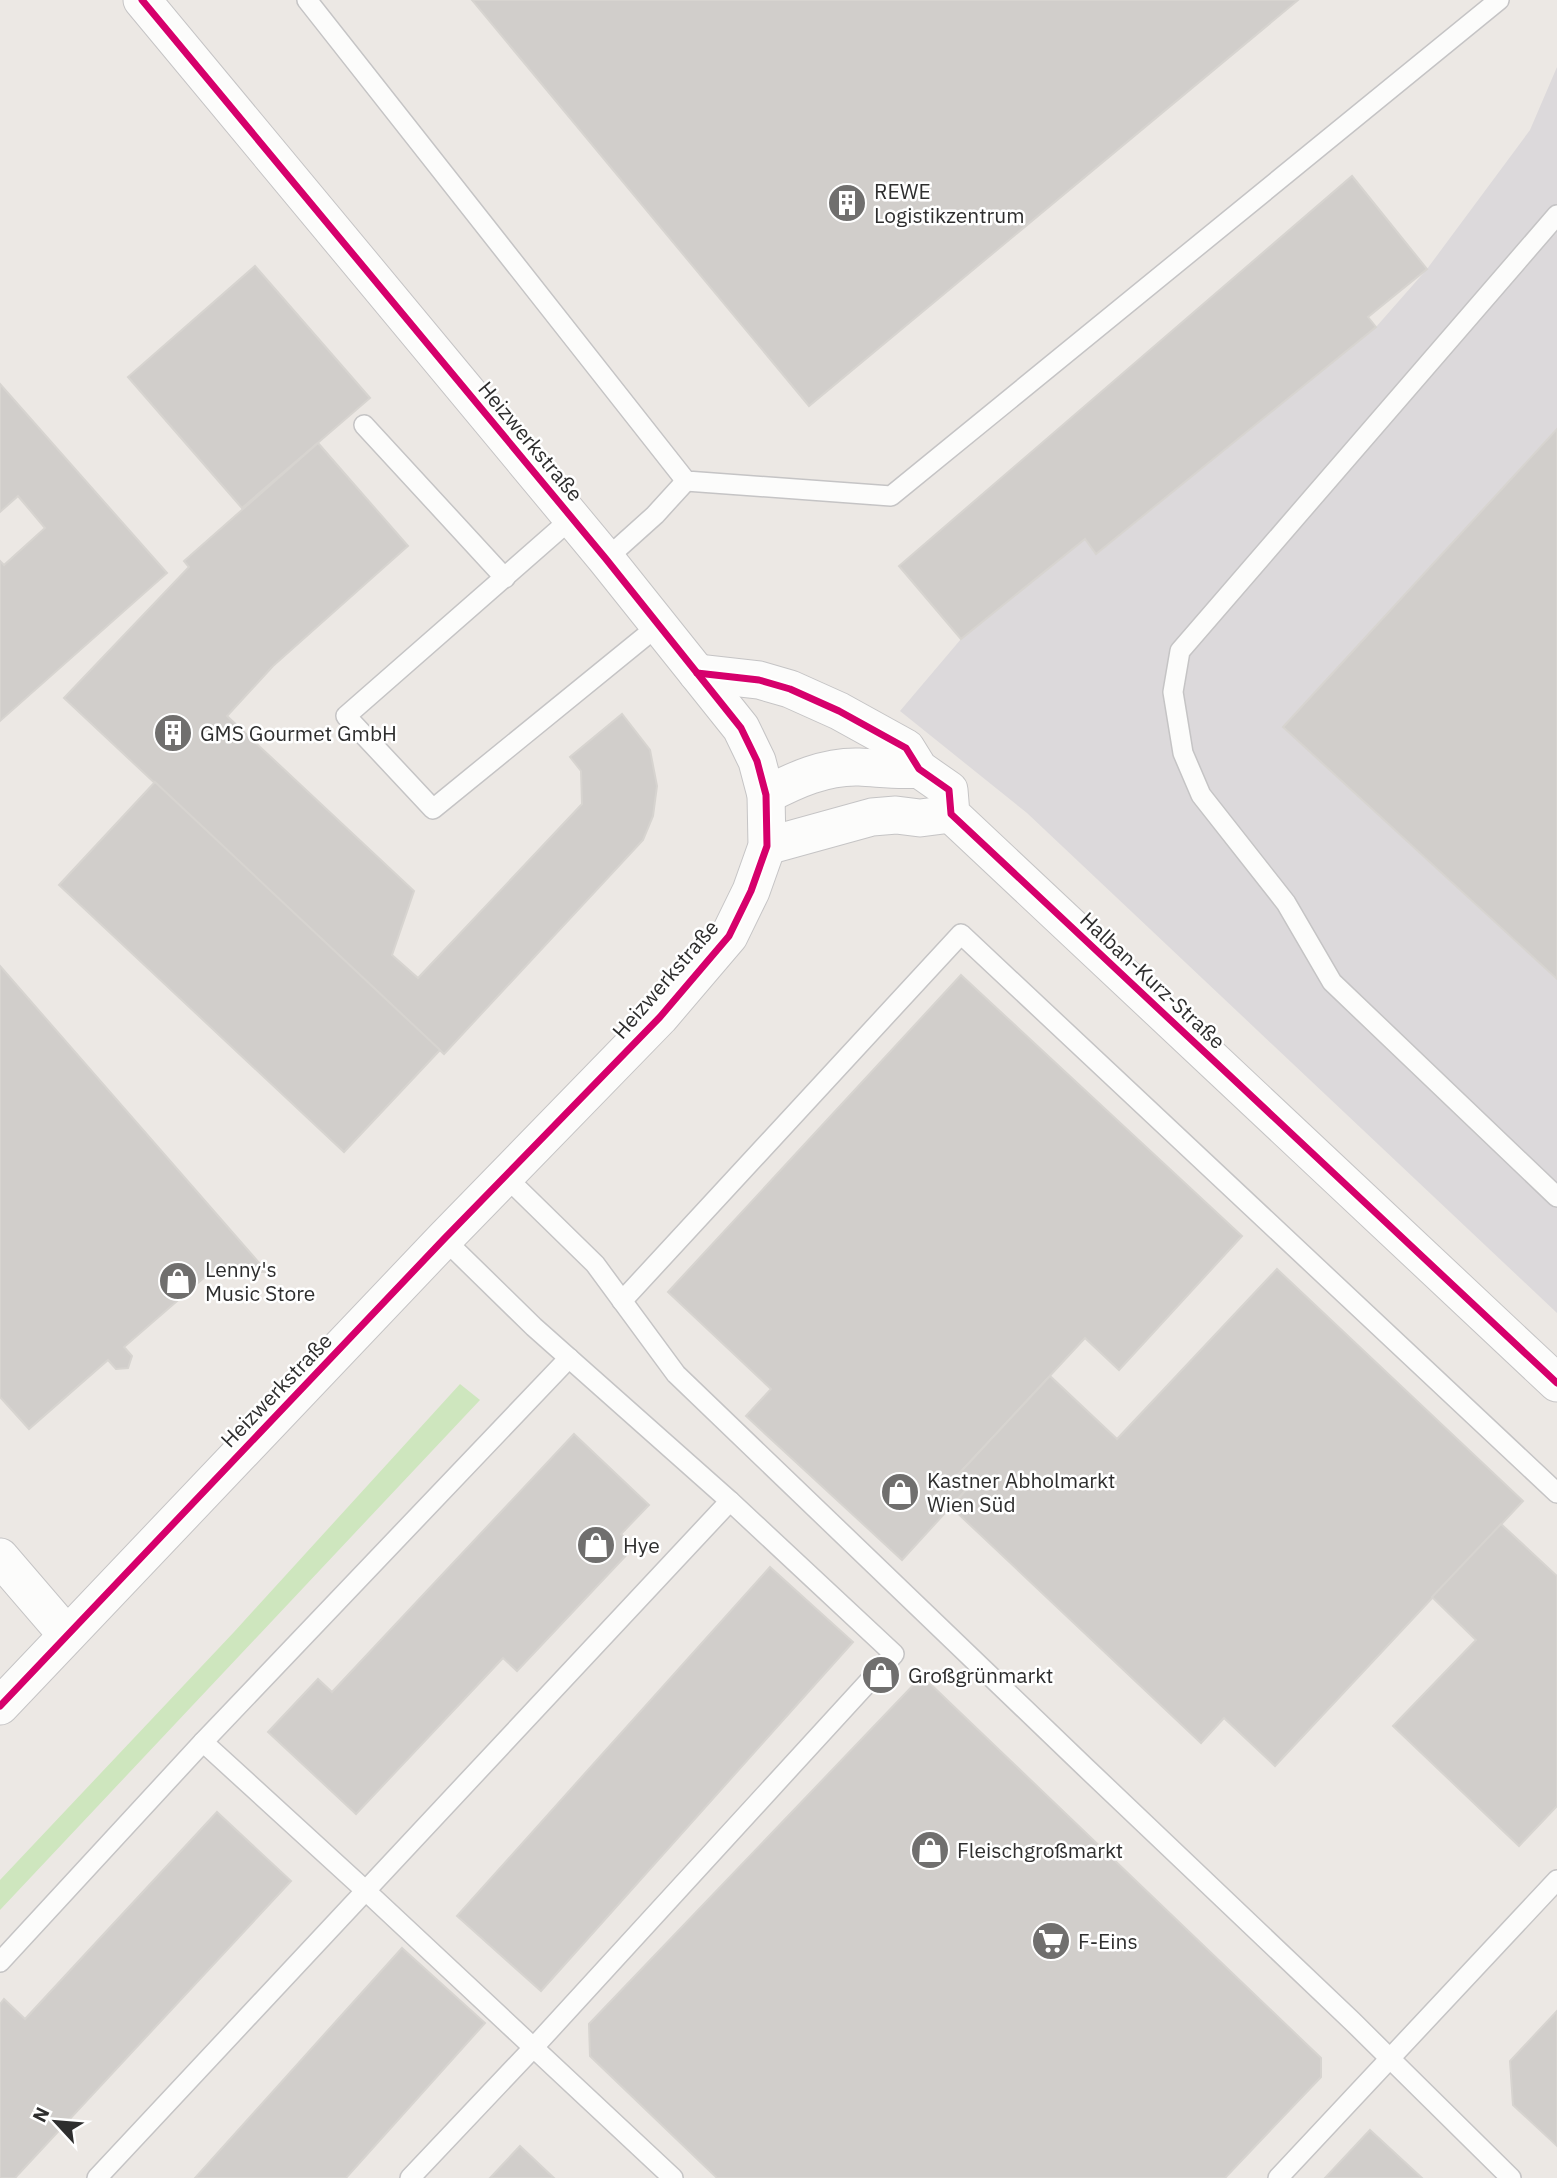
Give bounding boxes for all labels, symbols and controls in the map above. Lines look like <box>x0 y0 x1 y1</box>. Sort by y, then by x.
place label: REWE Logistikzentrum <box>874 177 1025 229</box>
building icon: REWE Logistikzentrum <box>826 182 868 224</box>
street label: Heizwerkstraße <box>472 375 590 507</box>
building icon: GMS Gourmet GmbH <box>152 712 194 754</box>
place label: GMS Gourmet GmbH <box>200 719 397 747</box>
street label: Halban-Kurz-Straße <box>1074 905 1232 1055</box>
street label: Heizwerkstraße <box>606 914 724 1044</box>
place label: Lenny's Music Store <box>205 1255 315 1307</box>
shop icon: Lenny's Music Store <box>157 1260 199 1302</box>
street label: Heizwerkstraße <box>214 1327 338 1453</box>
place label: Kastner Abholmarkt Wien Süd <box>927 1466 1115 1518</box>
shop icon: Kastner Abholmarkt Wien Süd <box>879 1471 921 1513</box>
shop icon: Hye <box>575 1524 617 1566</box>
place label: Hye <box>623 1531 660 1559</box>
shop icon: Großgrünmarkt <box>860 1654 902 1696</box>
place label: Großgrünmarkt <box>908 1661 1053 1689</box>
shop icon: Fleischgroßmarkt <box>909 1829 951 1871</box>
place label: Fleischgroßmarkt <box>957 1836 1123 1864</box>
supermarket icon: F-Eins <box>1030 1920 1072 1962</box>
place label: F-Eins <box>1078 1927 1138 1955</box>
north arrow <box>21 2087 91 2157</box>
text: N <box>27 2103 55 2126</box>

